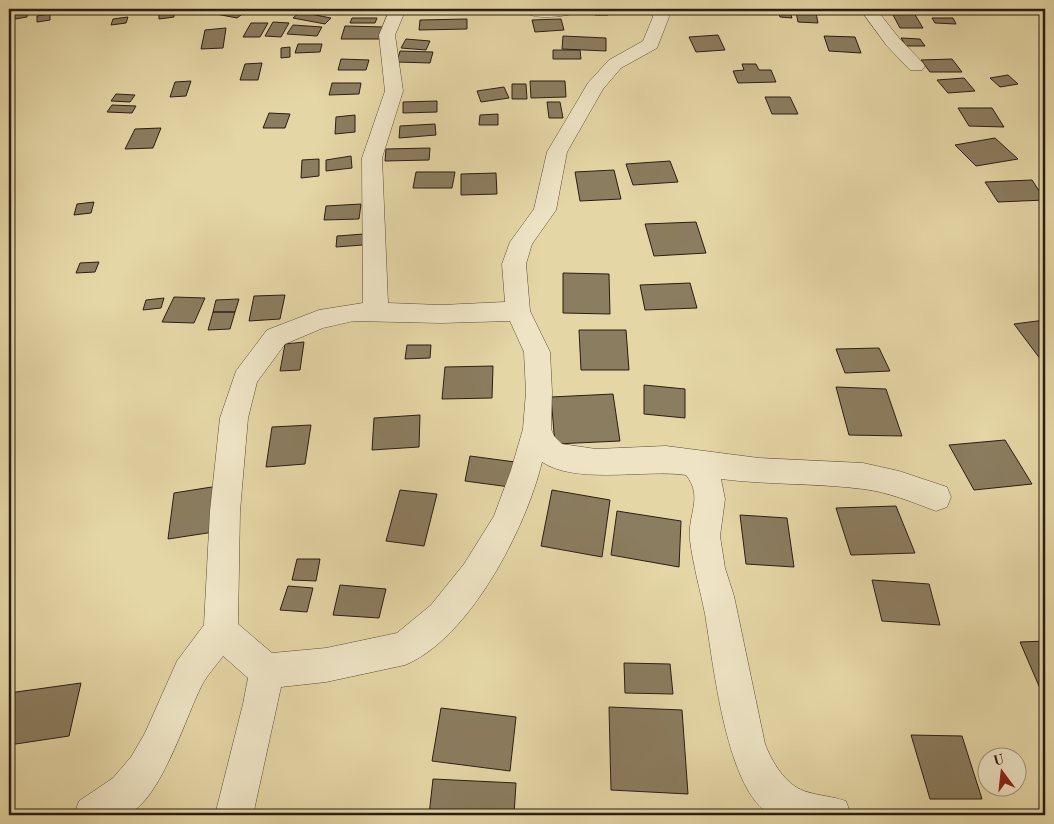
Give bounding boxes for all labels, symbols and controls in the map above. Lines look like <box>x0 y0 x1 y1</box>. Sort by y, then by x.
north arrow <box>976 746 1026 796</box>
text: U <box>992 752 1006 769</box>

